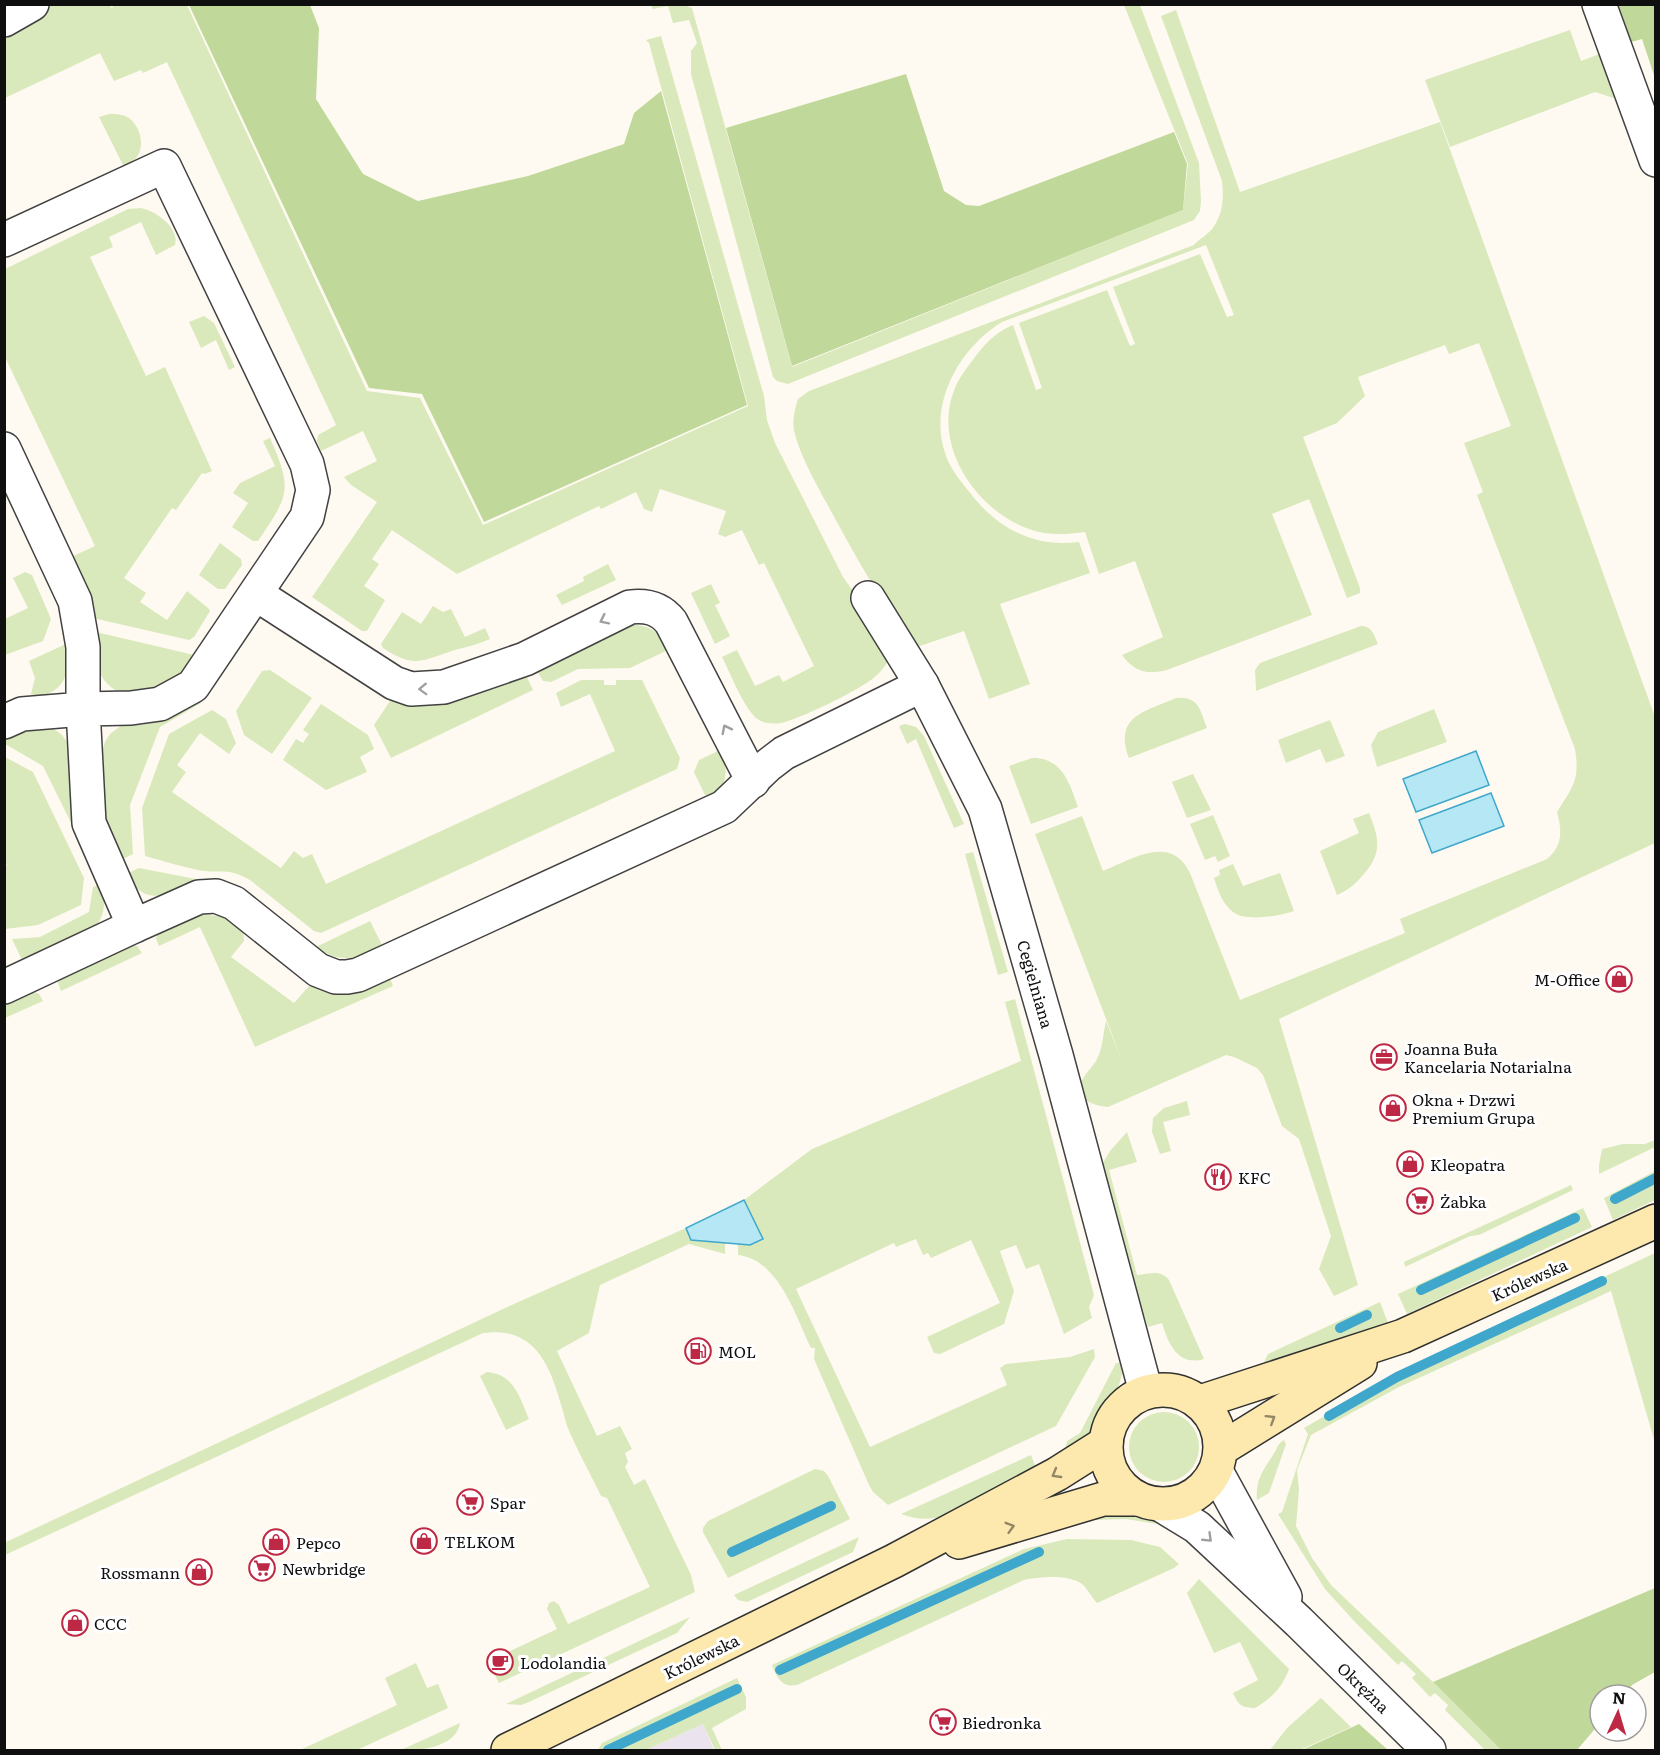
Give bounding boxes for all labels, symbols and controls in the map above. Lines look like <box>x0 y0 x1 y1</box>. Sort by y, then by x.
one-way arrow <box>600 613 611 624</box>
one-way arrow <box>419 683 428 695</box>
one-way arrow <box>722 724 733 735</box>
street label: Cegielniana <box>1012 937 1060 1031</box>
shop icon: M-Office <box>1604 964 1634 994</box>
place label: M-Office <box>1534 967 1600 991</box>
place label: Joanna Buła Kancelaria Notarialna <box>1404 1036 1572 1078</box>
office icon: Joanna Buła Kancelaria Notarialna <box>1369 1042 1399 1072</box>
place label: Okna + Drzwi Premium Grupa <box>1412 1087 1535 1129</box>
shop icon: Okna + Drzwi Premium Grupa <box>1378 1093 1408 1123</box>
shop icon: Kleopatra <box>1395 1149 1425 1179</box>
place label: Kleopatra <box>1430 1152 1505 1176</box>
restaurant icon: KFC <box>1203 1162 1233 1192</box>
place label: KFC <box>1238 1165 1271 1189</box>
supermarket icon: Żabka <box>1405 1186 1435 1216</box>
place label: Żabka <box>1440 1189 1487 1213</box>
street label: Królewska <box>1487 1251 1571 1306</box>
fuel station icon: MOL <box>683 1336 713 1366</box>
place label: MOL <box>718 1339 756 1363</box>
one-way arrow <box>1265 1414 1275 1426</box>
one-way arrow <box>1052 1467 1062 1478</box>
supermarket icon: Spar <box>455 1487 485 1517</box>
place label: Spar <box>490 1490 526 1514</box>
one-way arrow <box>1005 1521 1015 1534</box>
shop icon: TELKOM <box>409 1526 439 1556</box>
shop icon: Pepco <box>261 1527 291 1557</box>
place label: TELKOM <box>444 1529 516 1553</box>
place label: Pepco <box>296 1530 341 1554</box>
one-way arrow <box>1201 1531 1212 1542</box>
supermarket icon: Newbridge <box>247 1553 277 1583</box>
place label: Newbridge <box>282 1556 366 1580</box>
shop icon: Rossmann <box>184 1557 214 1587</box>
place label: Rossmann <box>100 1560 180 1584</box>
shop icon: CCC <box>60 1608 90 1638</box>
place label: CCC <box>94 1611 127 1635</box>
street label: Królewska <box>659 1627 743 1685</box>
cafe icon: Lodolandia <box>485 1647 515 1677</box>
place label: Lodolandia <box>520 1650 607 1674</box>
street label: Okrężna <box>1333 1656 1396 1718</box>
north arrow <box>1588 1683 1648 1743</box>
text: N <box>1612 1685 1627 1709</box>
supermarket icon: Biedronka <box>928 1707 958 1737</box>
place label: Biedronka <box>962 1710 1042 1734</box>

